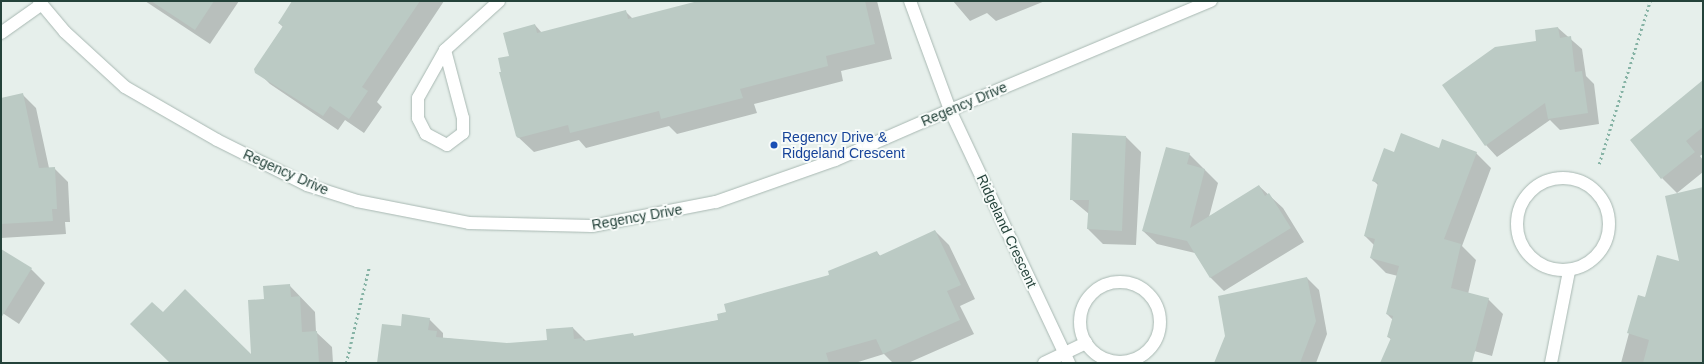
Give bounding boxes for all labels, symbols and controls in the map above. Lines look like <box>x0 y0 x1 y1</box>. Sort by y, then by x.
street label: Regency Drive <box>918 78 1010 130</box>
place label: Regency Drive & Ridgeland Crescent <box>782 129 905 162</box>
marker: Regency Drive & Ridgeland Crescent <box>769 140 779 150</box>
street label: Regency Drive <box>241 146 331 198</box>
street label: Ridgeland Crescent <box>973 172 1041 290</box>
street label: Regency Drive <box>590 201 684 233</box>

